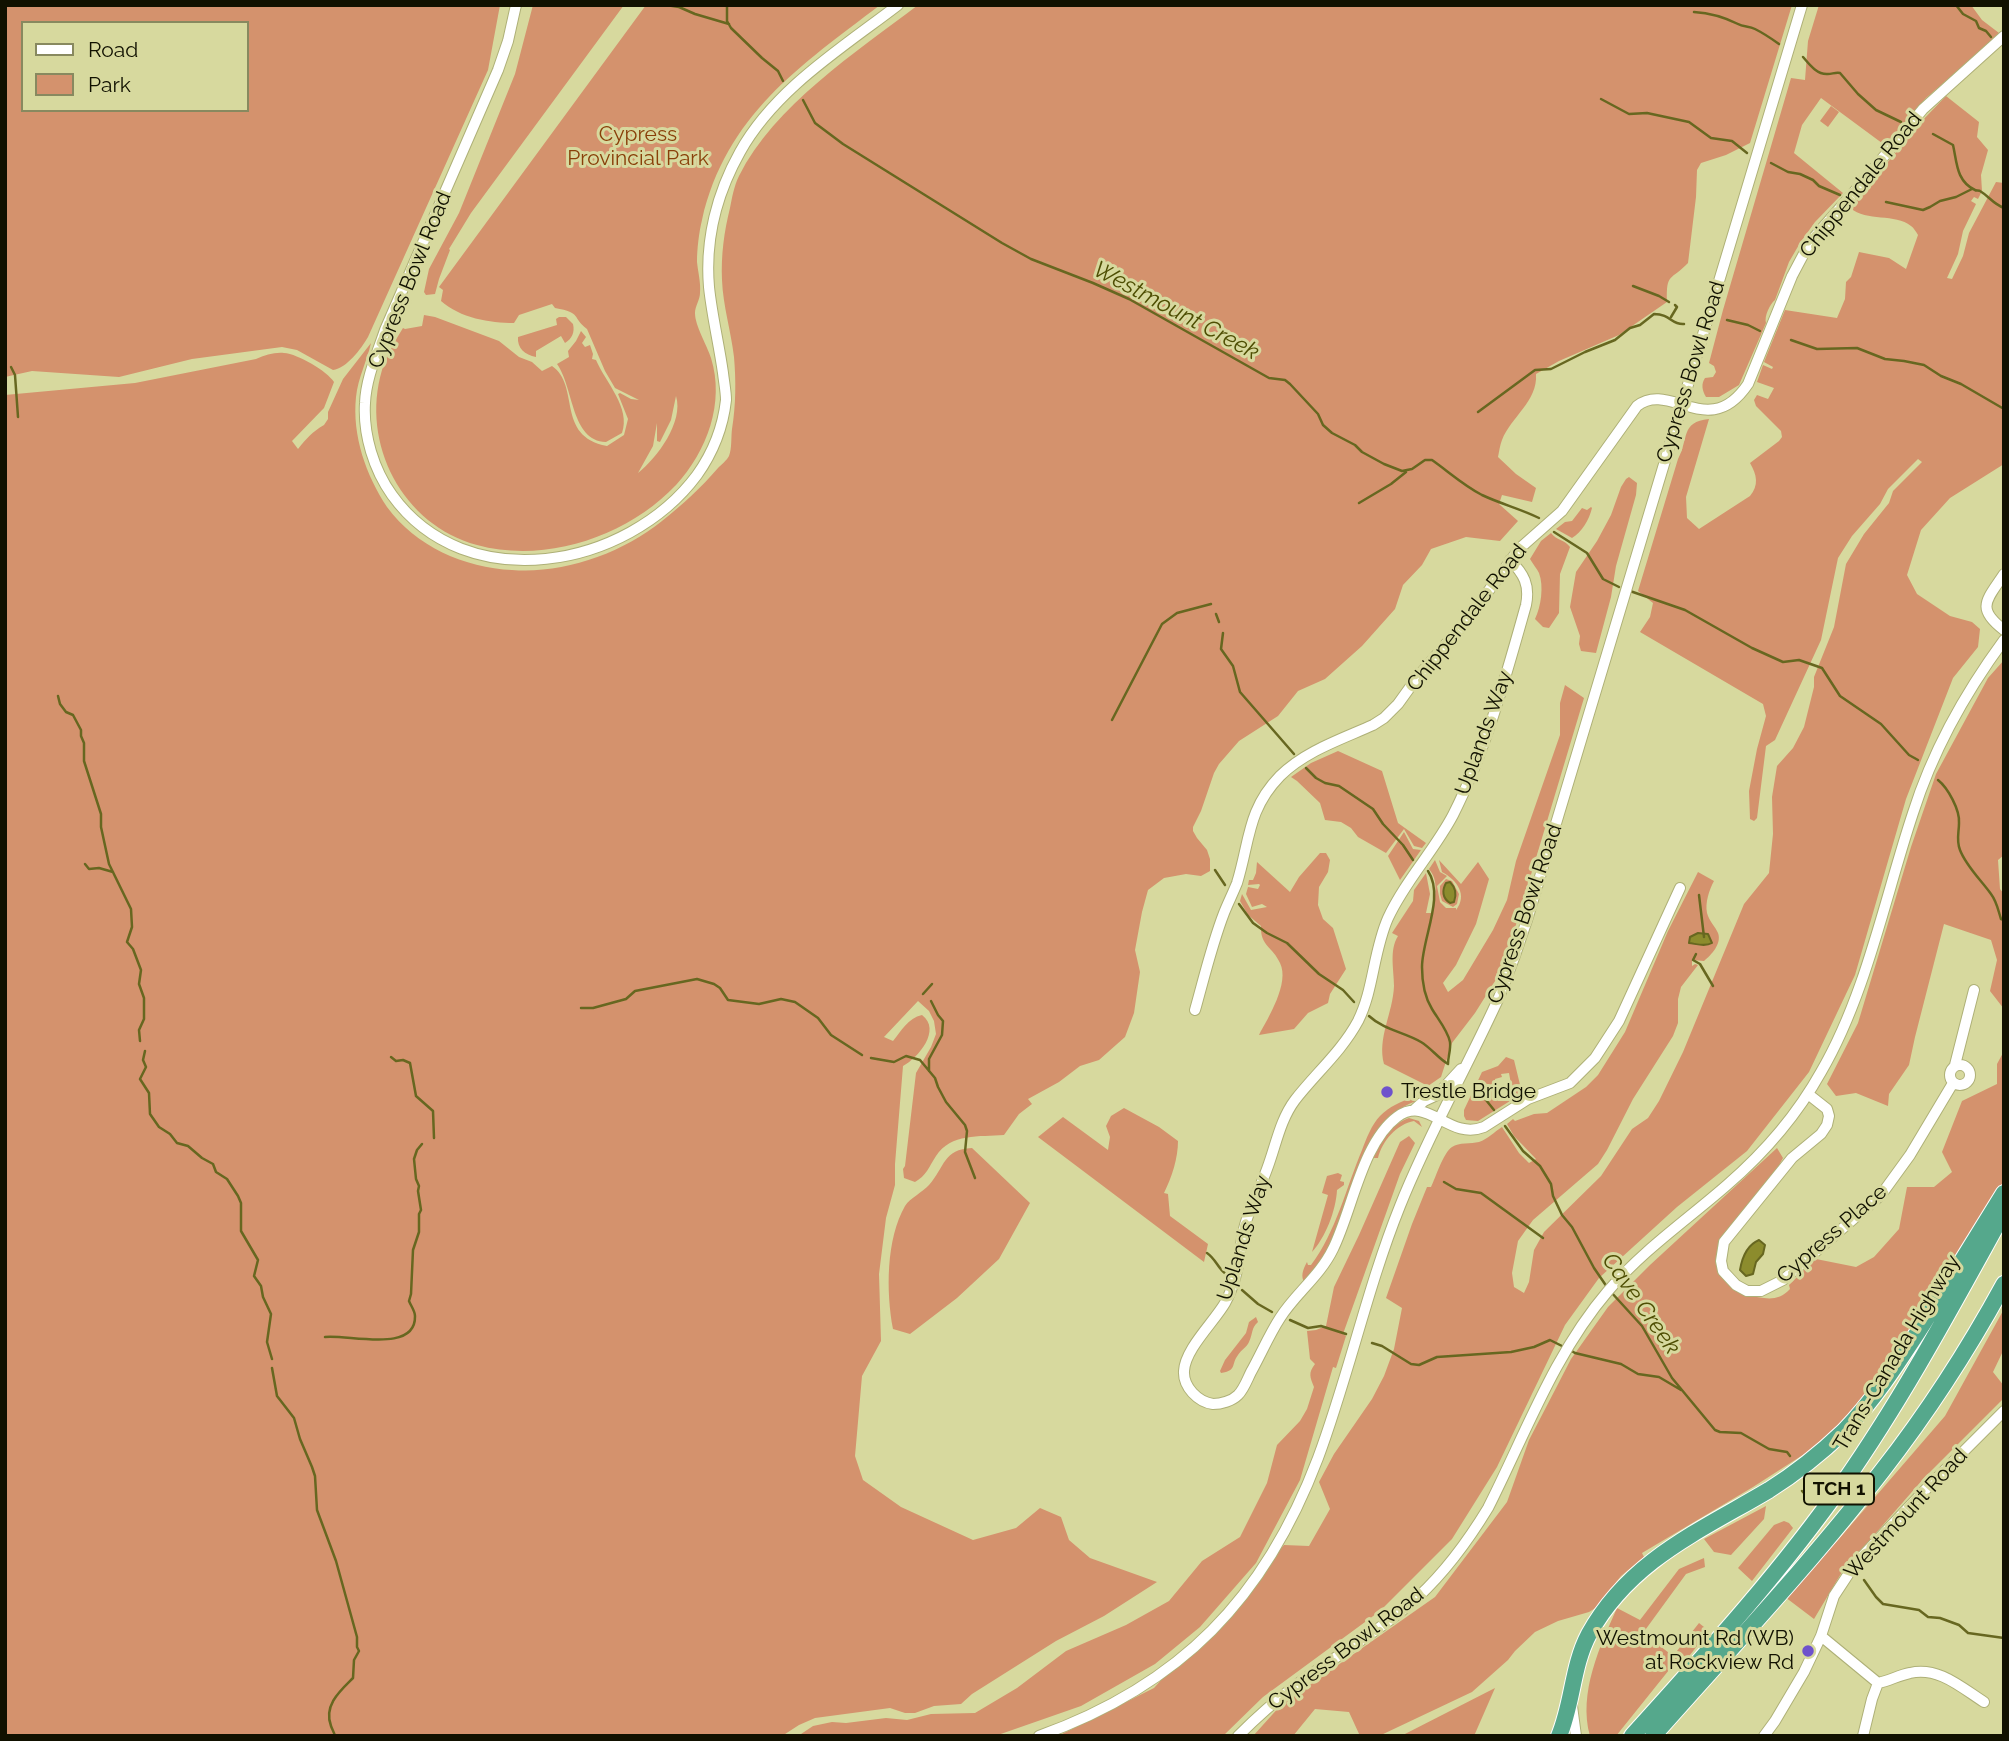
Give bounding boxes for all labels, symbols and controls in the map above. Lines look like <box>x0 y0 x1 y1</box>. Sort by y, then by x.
legend <box>21 21 248 112</box>
text: Road <box>88 37 138 62</box>
text: Park <box>88 72 131 97</box>
street label: Chippendale Road <box>1795 107 1927 263</box>
park label: Cypress Provincial Park <box>567 122 709 172</box>
street label: Cypress Bowl Road <box>363 188 457 372</box>
water label: Westmount Creek <box>1088 256 1264 366</box>
street label: Cypress Bowl Road <box>1651 278 1731 466</box>
street label: Chippendale Road <box>1402 539 1532 697</box>
street label: Uplands Way <box>1450 668 1518 798</box>
street label: Cypress Bowl Road <box>1482 821 1568 1007</box>
place label: Trestle Bridge <box>1401 1079 1536 1105</box>
marker: Trestle Bridge <box>1379 1084 1395 1100</box>
street label: Uplands Way <box>1212 1172 1276 1304</box>
street label: Cypress Place <box>1772 1179 1892 1289</box>
water label: Cave Creek <box>1596 1248 1686 1360</box>
street label: Trans-Canada Highway <box>1828 1250 1966 1456</box>
street label: Westmount Road <box>1839 1444 1973 1584</box>
road number: TCH 1 <box>1804 1474 1874 1504</box>
street label: Cypress Bowl Road <box>1263 1582 1429 1716</box>
place label: Westmount Rd (WB) at Rockview Rd <box>1596 1626 1794 1676</box>
marker: Westmount Rd (WB) at Rockview Rd <box>1800 1643 1816 1659</box>

